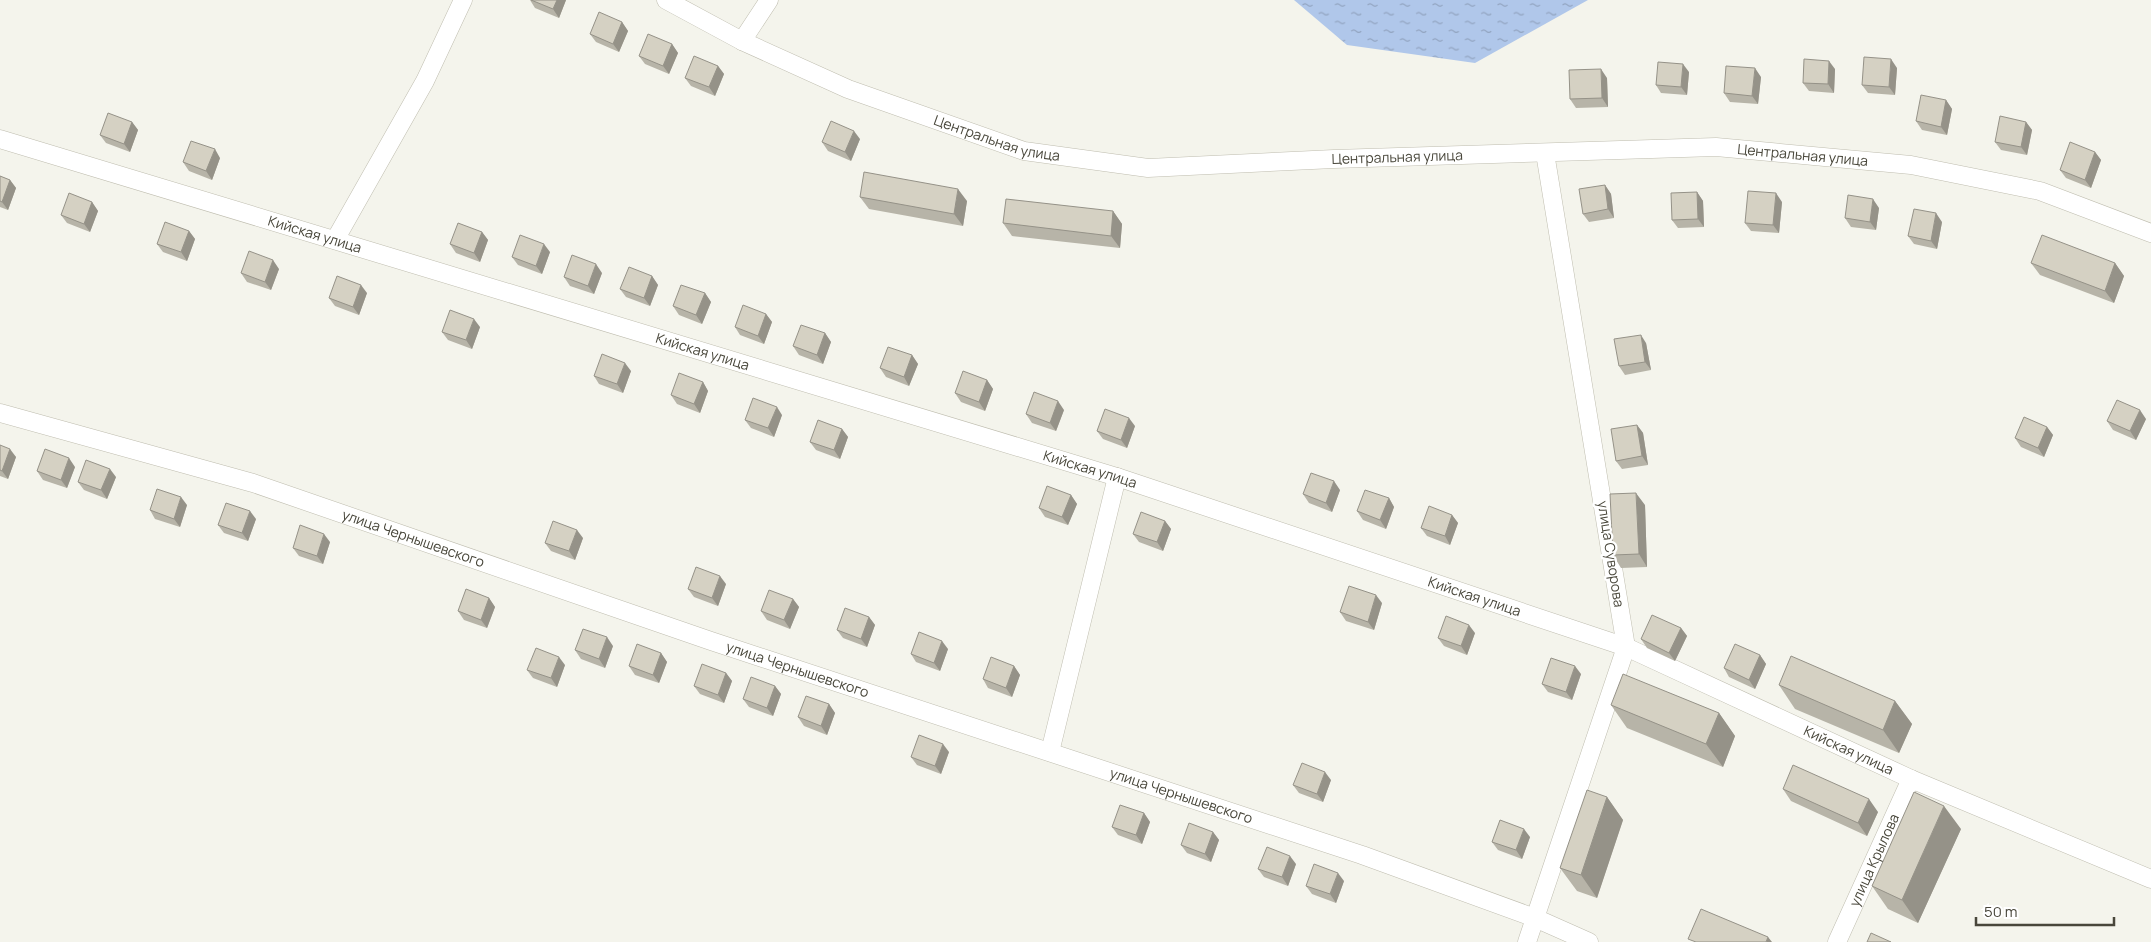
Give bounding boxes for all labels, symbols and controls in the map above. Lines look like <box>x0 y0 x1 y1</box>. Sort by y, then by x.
street label: Центральная улица <box>931 110 1061 165</box>
street label: Центральная улица <box>1737 139 1869 170</box>
street label: Центральная улица <box>1331 145 1463 168</box>
street label: Кийская улица <box>266 211 364 257</box>
street label: Кийская улица <box>654 328 752 374</box>
street label: Кийская улица <box>1041 445 1140 492</box>
street label: улица Суворова <box>1594 499 1629 608</box>
street label: улица Чернышевского <box>340 504 487 571</box>
street label: Кийская улица <box>1426 572 1524 620</box>
street label: улица Чернышевского <box>724 637 872 701</box>
street label: Кийская улица <box>1801 721 1897 779</box>
street label: улица Чернышевского <box>1107 763 1255 827</box>
street label: улица Крылова <box>1844 810 1903 909</box>
scale bar <box>1976 894 2114 926</box>
text: 50 m <box>1984 901 2018 922</box>

